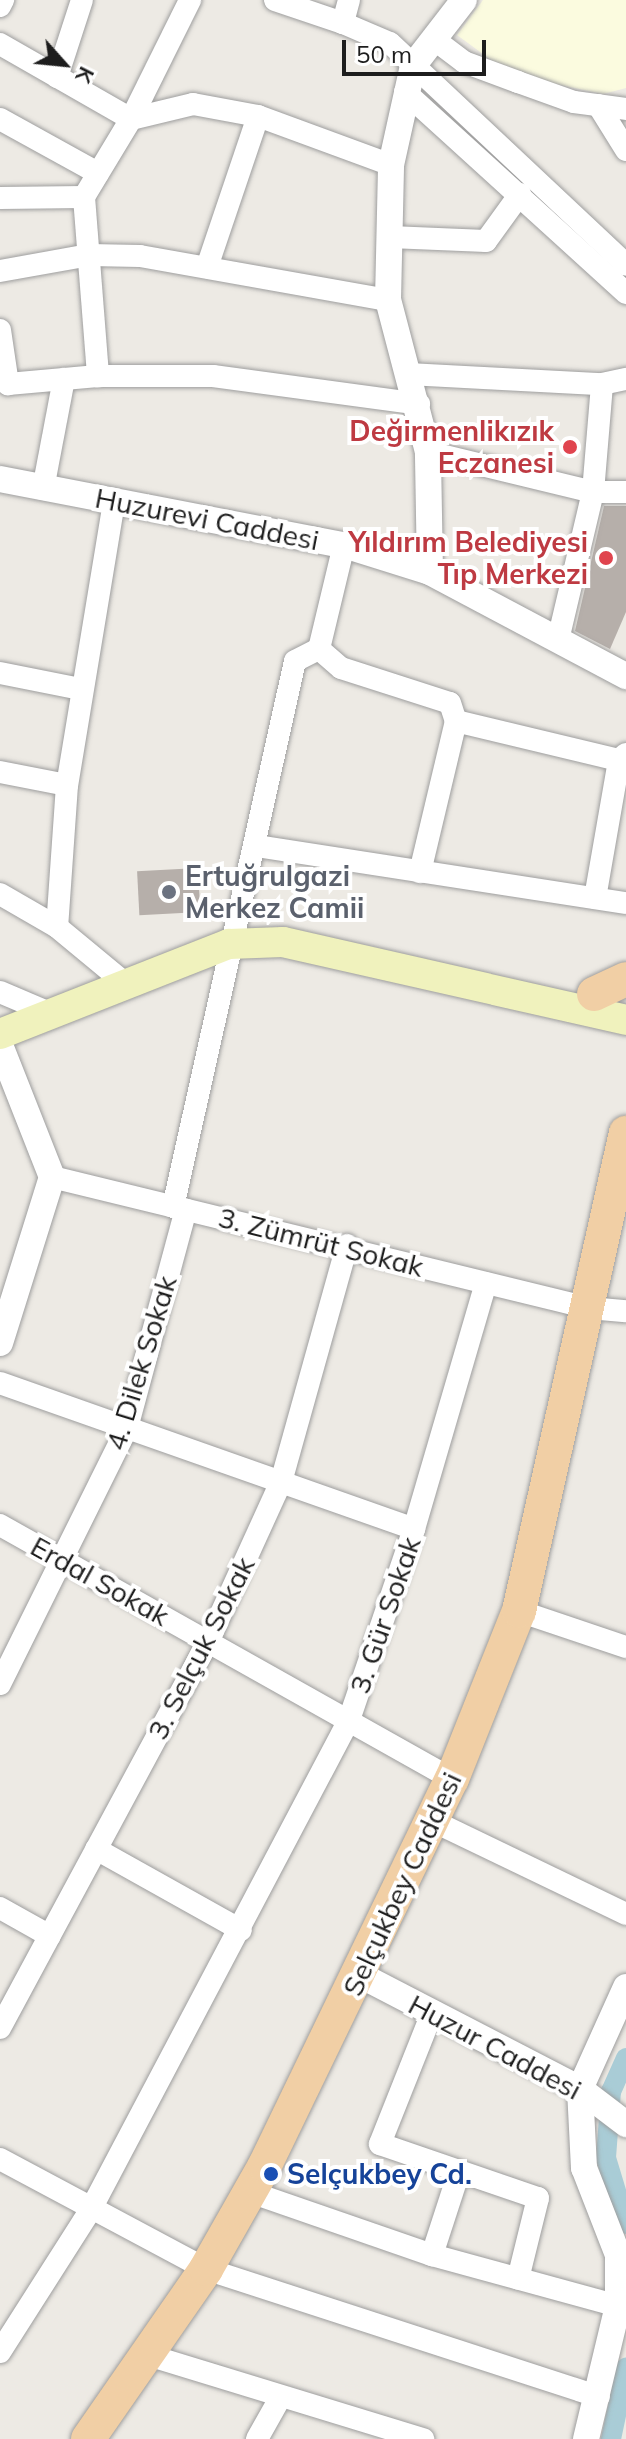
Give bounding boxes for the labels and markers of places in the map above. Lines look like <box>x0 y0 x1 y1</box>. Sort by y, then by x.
place label: Değirmenlikızık Eczanesi <box>349 414 554 480</box>
marker: Değirmenlikızık Eczanesi <box>561 438 579 456</box>
place label: Yıldırım Belediyesi Tıp Merkezi <box>349 525 588 591</box>
marker: Yıldırım Belediyesi Tıp Merkezi <box>595 547 617 569</box>
place label: Ertuğrulgazi Merkez Camii <box>185 859 364 925</box>
marker: Ertuğrulgazi Merkez Camii <box>160 883 178 901</box>
place label: Selçukbey Cd. <box>287 2157 472 2191</box>
marker: Selçukbey Cd. <box>262 2165 280 2183</box>

